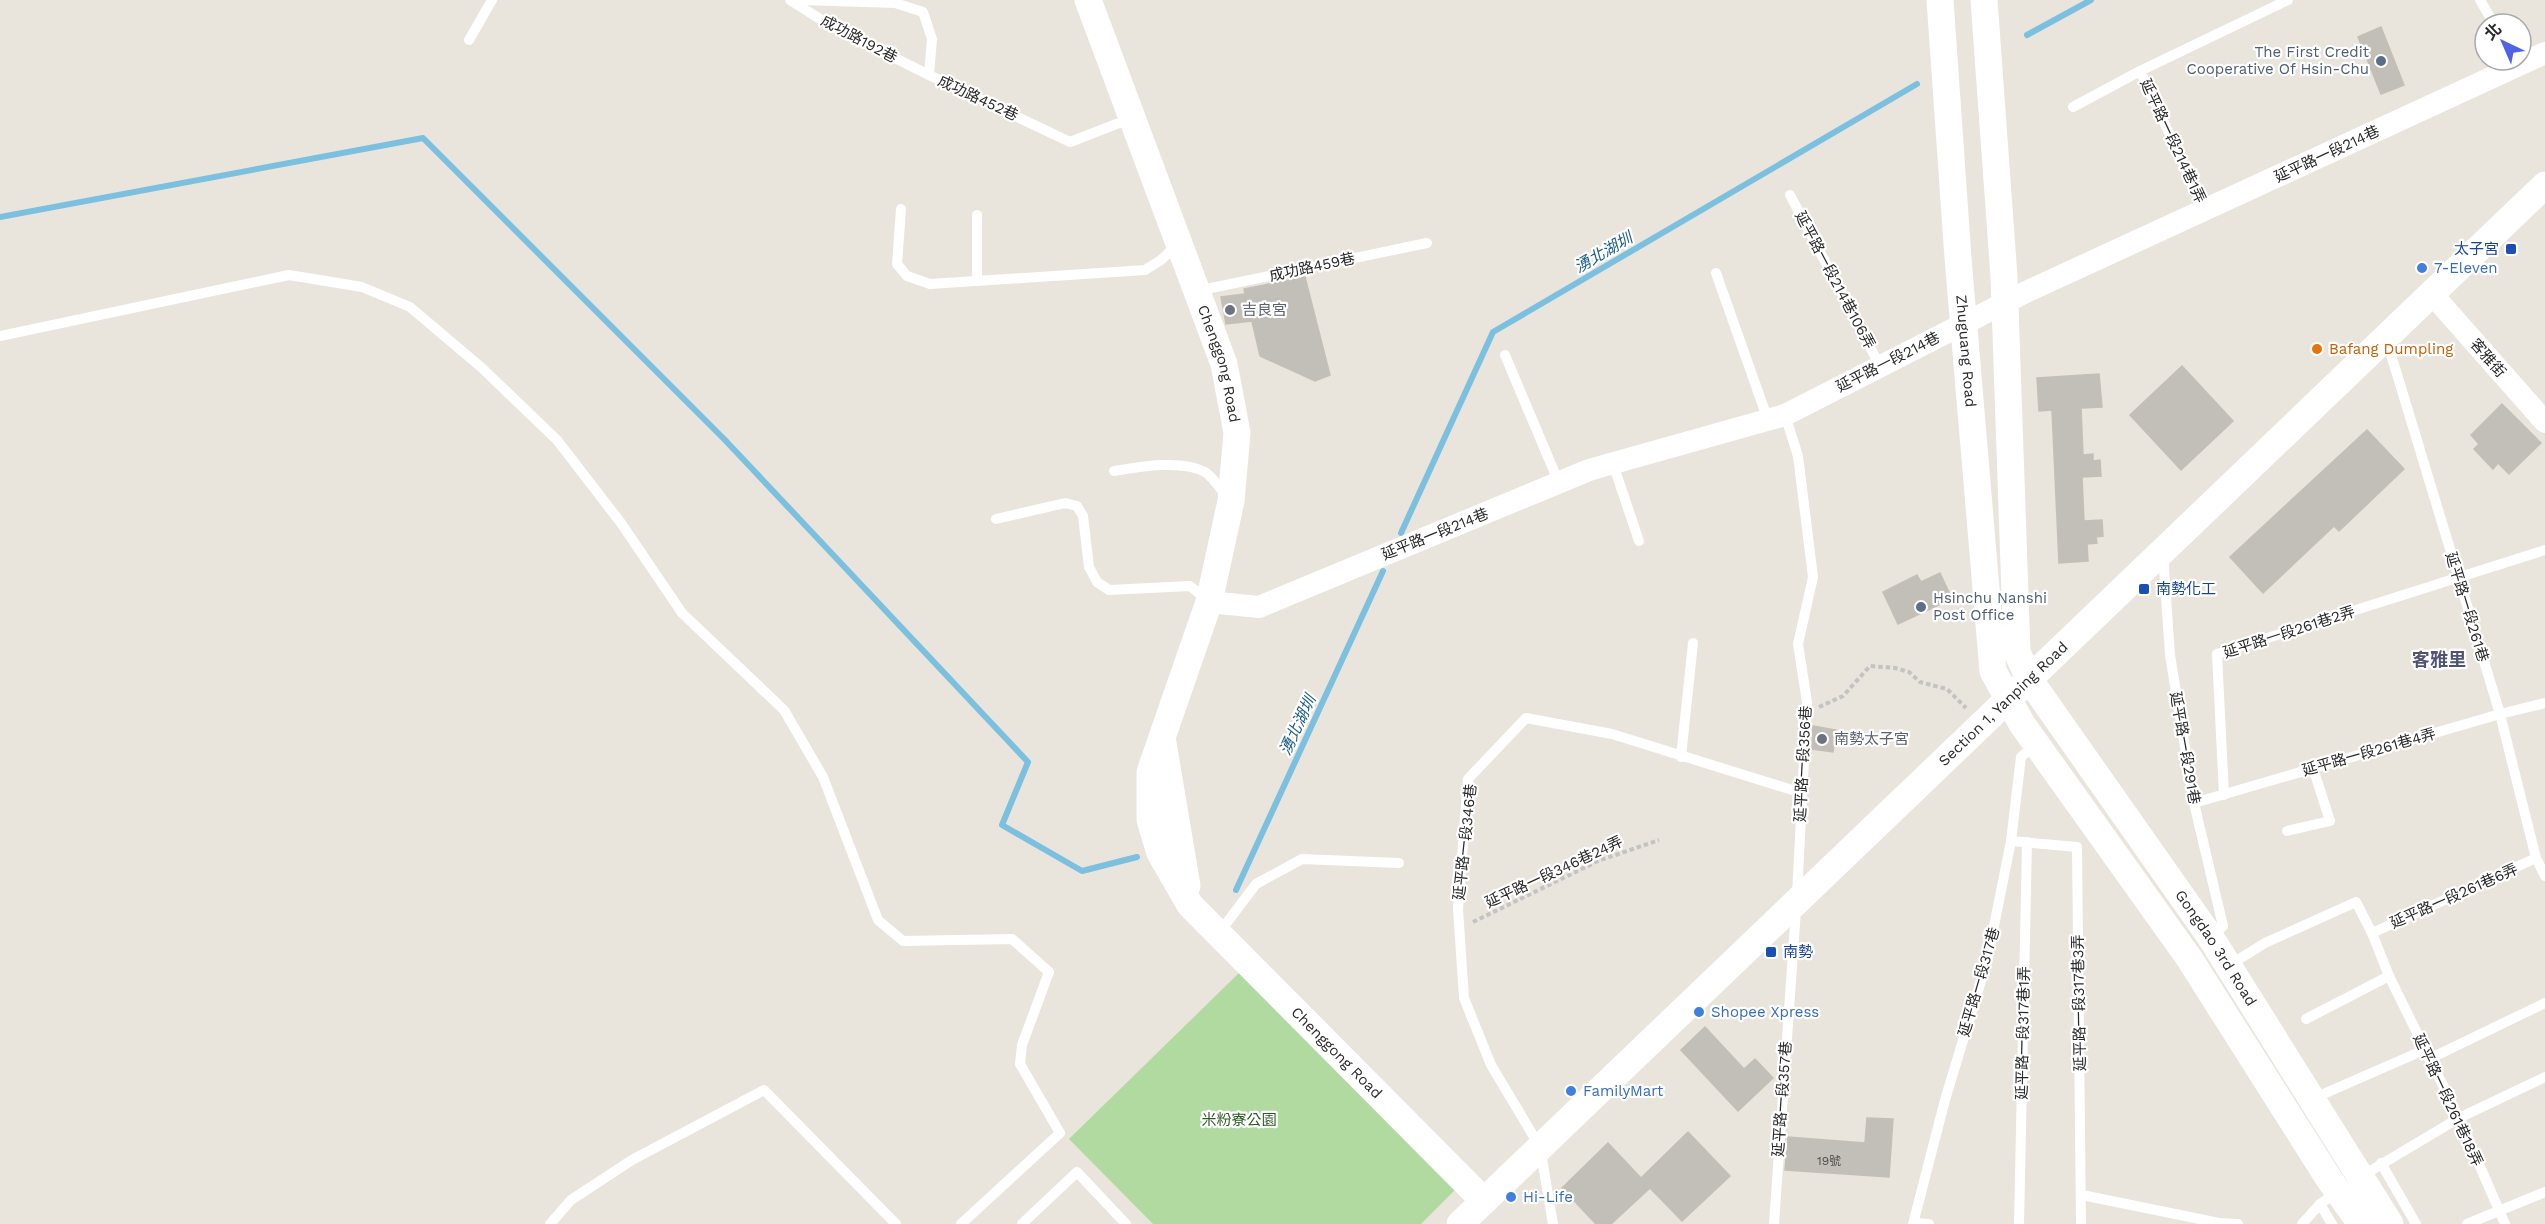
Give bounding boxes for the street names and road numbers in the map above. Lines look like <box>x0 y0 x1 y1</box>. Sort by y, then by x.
street label: 成功路192巷 <box>818 11 900 67</box>
street label: 成功路452巷 <box>935 72 1021 124</box>
street label: 延平路一段214巷1弄 <box>2136 76 2210 206</box>
street label: 延平路一段214巷 <box>2272 122 2382 186</box>
street label: 延平路一段214巷106弄 <box>1791 208 1879 352</box>
street label: 成功路459巷 <box>1268 249 1356 285</box>
street label: Zhuguang Road <box>1952 294 1980 408</box>
street label: Chenggong Road <box>1194 302 1244 424</box>
street label: 延平路一段214巷 <box>1833 328 1943 396</box>
street label: 客雅街 <box>2466 335 2510 381</box>
street label: 延平路一段214巷 <box>1379 504 1491 564</box>
street label: 延平路一段261巷 <box>2442 550 2492 664</box>
street label: 延平路一段261巷2弄 <box>2221 602 2357 662</box>
street label: Section 1, Yanping Road <box>1935 638 2071 770</box>
street label: 延平路一段291巷 <box>2166 690 2204 806</box>
street label: 延平路一段356巷 <box>1791 705 1815 823</box>
street label: 延平路一段261巷4弄 <box>2300 724 2438 780</box>
street label: 延平路一段346巷 <box>1450 783 1480 901</box>
street label: 延平路一段346巷24弄 <box>1482 832 1626 912</box>
street label: 延平路一段261巷6弄 <box>2387 860 2521 932</box>
street label: Gongdao 3rd Road <box>2171 887 2260 1009</box>
street label: 延平路一段317巷 <box>1955 925 2003 1039</box>
street label: 延平路一段317巷3弄 <box>2069 934 2089 1072</box>
street label: 延平路一段317巷1弄 <box>2013 966 2033 1100</box>
street label: Chenggong Road <box>1287 1003 1386 1102</box>
street label: 延平路一段261巷18弄 <box>2409 1031 2487 1169</box>
street label: 延平路一段357巷 <box>1769 1041 1795 1157</box>

